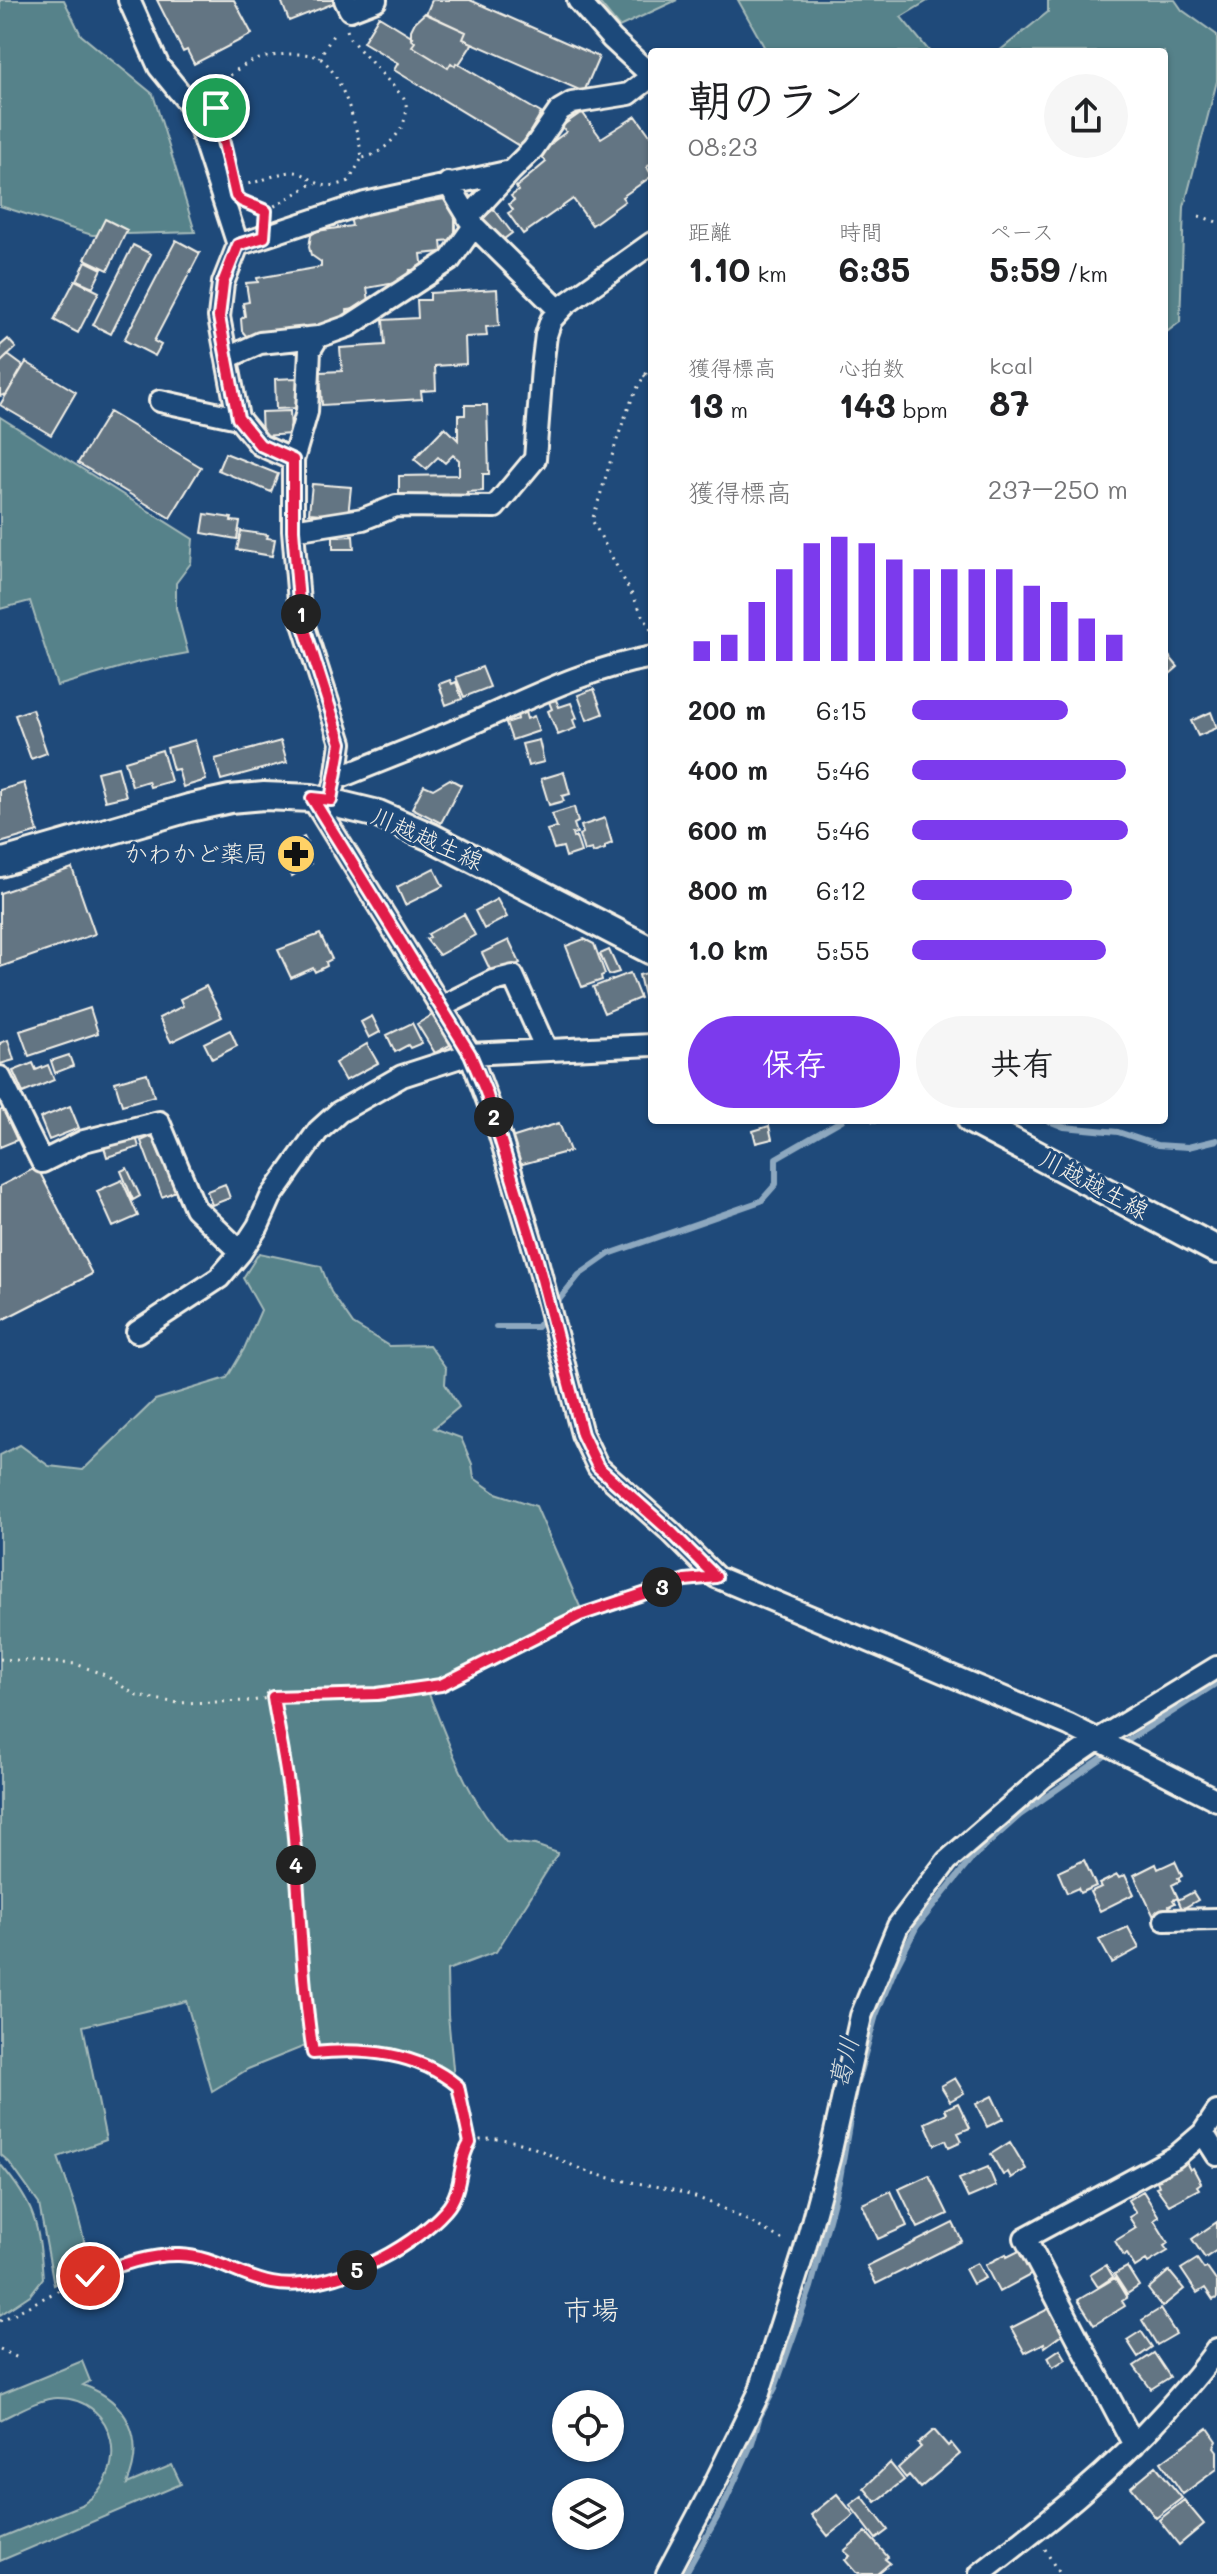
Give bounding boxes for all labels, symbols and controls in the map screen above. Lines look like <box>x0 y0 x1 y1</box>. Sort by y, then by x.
text: 朝のラン <box>688 70 864 127</box>
pin <box>182 74 250 142</box>
button: share <box>1044 74 1128 158</box>
icon: arrive <box>194 86 238 130</box>
text: 08:23 <box>688 129 758 163</box>
text: 距離 <box>688 217 732 246</box>
text: 時間 <box>839 217 883 246</box>
text: ペース <box>989 217 1054 246</box>
text: 1.10 <box>688 246 750 291</box>
text: 6:35 <box>839 246 910 291</box>
text: 5:59 <box>989 246 1060 291</box>
text: km <box>750 259 787 288</box>
text: /km <box>1060 259 1108 288</box>
text: kcal <box>989 351 1033 380</box>
text: 獲得標高 <box>688 353 776 382</box>
text: 心拍数 <box>839 353 905 382</box>
text: 87 <box>989 380 1029 425</box>
text: 13 <box>688 382 723 427</box>
text: 143 <box>839 382 896 427</box>
text: m <box>723 395 748 424</box>
text: bpm <box>896 395 948 424</box>
text: 237–250 m <box>988 472 1128 506</box>
text: 獲得標高 <box>688 475 792 509</box>
pin: 1 <box>281 594 321 634</box>
text: 1 <box>296 599 306 628</box>
text: 200 m <box>688 693 766 727</box>
text: 6:15 <box>816 693 867 727</box>
text: 400 m <box>688 753 768 787</box>
text: 5:46 <box>816 753 870 787</box>
street label: 川越越生線 <box>366 799 489 876</box>
text: 600 m <box>688 813 767 847</box>
text: 5:46 <box>816 813 870 847</box>
pharmacy icon: かわかど薬局 <box>275 833 317 875</box>
place label: かわかど薬局 <box>124 837 268 868</box>
text: 800 m <box>688 873 768 907</box>
text: 6:12 <box>816 873 866 907</box>
text: 1.0 km <box>688 933 768 967</box>
text: 5:55 <box>816 933 870 967</box>
button: 保存 <box>688 1016 900 1108</box>
button: 共有 <box>916 1016 1128 1108</box>
pin: 2 <box>474 1097 514 1137</box>
text: 2 <box>488 1102 500 1131</box>
street label: 川越越生線 <box>1034 1142 1155 1226</box>
pin: 3 <box>642 1567 682 1607</box>
text: 3 <box>655 1572 669 1601</box>
pin: 4 <box>276 1845 316 1885</box>
text: 4 <box>289 1850 303 1879</box>
water label: 葛川 <box>820 2032 866 2091</box>
pin <box>56 2242 124 2310</box>
pin: 5 <box>337 2250 377 2290</box>
icon: check <box>68 2254 112 2298</box>
text: 5 <box>351 2255 363 2284</box>
district label: 市場 <box>563 2291 619 2327</box>
map controls <box>552 2390 624 2550</box>
button: locate <box>552 2390 624 2462</box>
button: layers <box>552 2478 624 2550</box>

